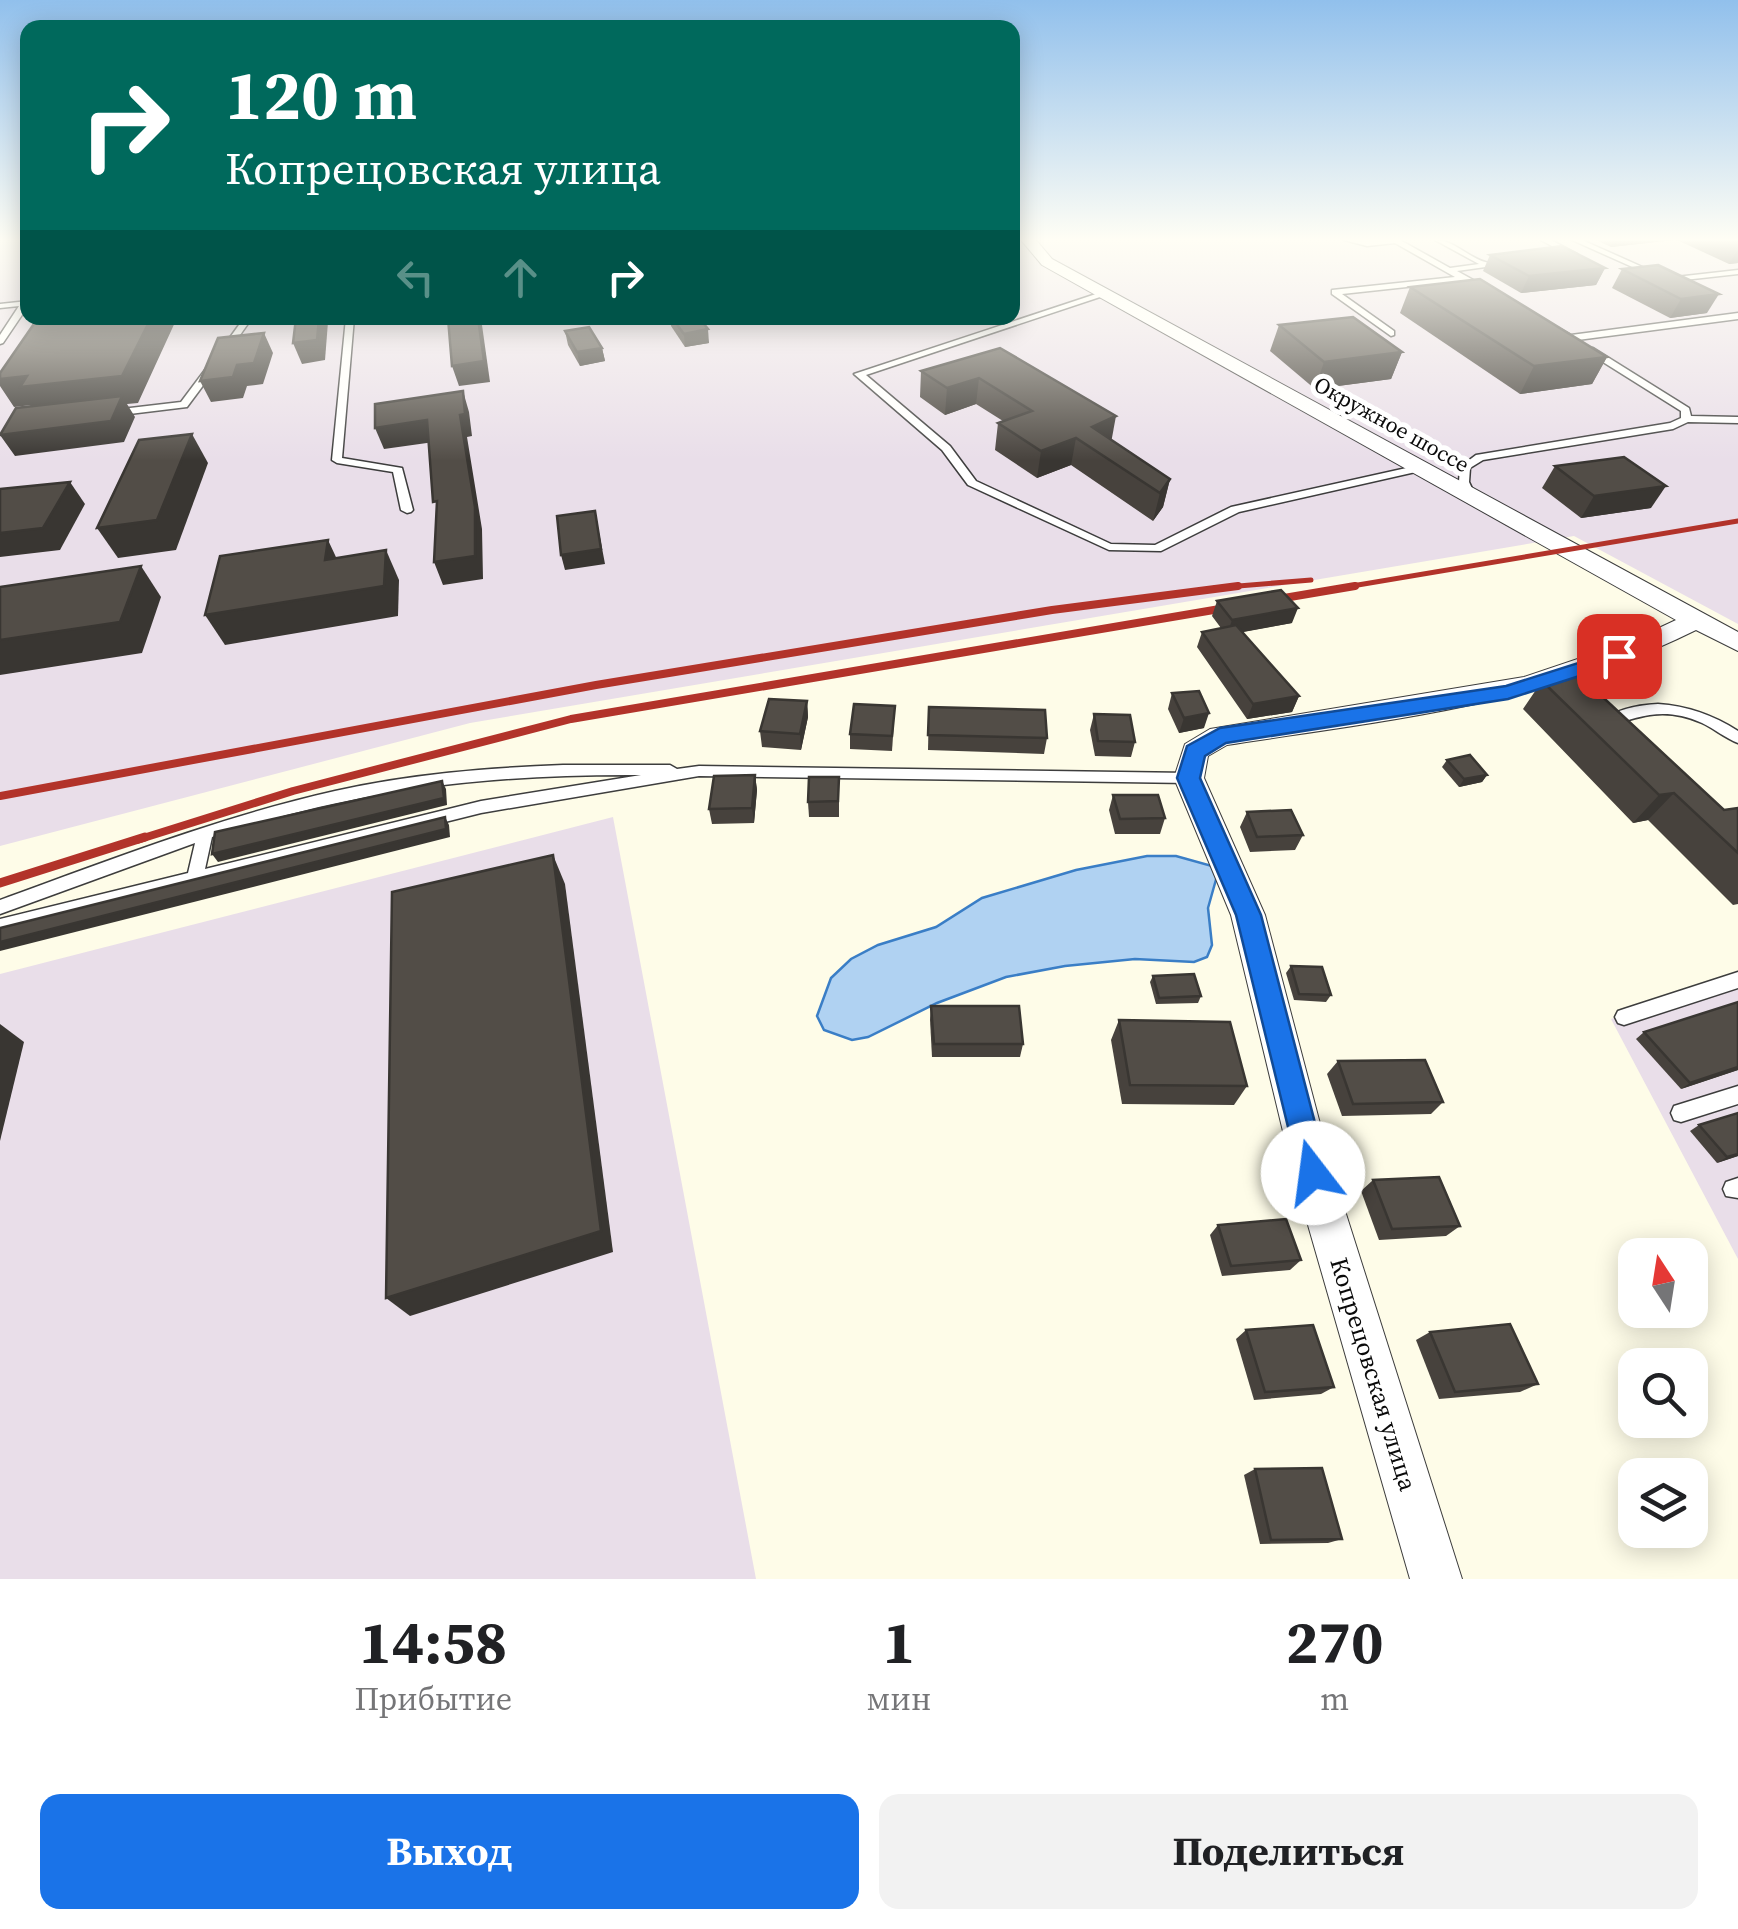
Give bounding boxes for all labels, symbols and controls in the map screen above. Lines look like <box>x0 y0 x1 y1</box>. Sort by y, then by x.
text: 120 m <box>225 46 417 142</box>
icon: right <box>60 60 190 190</box>
text: Копрецовская улица <box>225 137 661 199</box>
icon: left <box>388 250 443 305</box>
icon: ahead <box>493 250 548 305</box>
icon: right <box>598 250 653 305</box>
street label: Окружное шоссе <box>1309 369 1475 479</box>
pin <box>1577 614 1662 699</box>
icon: arrive <box>1592 629 1647 684</box>
position arrow <box>1261 1121 1365 1225</box>
north arrow <box>1618 1238 1708 1328</box>
map controls <box>1618 1238 1708 1548</box>
street label: Копрецовская улица <box>1322 1253 1426 1495</box>
button: search <box>1618 1348 1708 1438</box>
button: layers <box>1618 1458 1708 1548</box>
text: 14:58 <box>359 1601 507 1683</box>
text: 1 <box>883 1601 915 1683</box>
text: 270 <box>1286 1601 1383 1683</box>
text: Прибытие <box>355 1677 512 1721</box>
text: мин <box>867 1677 931 1721</box>
text: m <box>1320 1677 1349 1721</box>
button: Выход <box>40 1794 859 1909</box>
button: Поделиться <box>879 1794 1698 1909</box>

